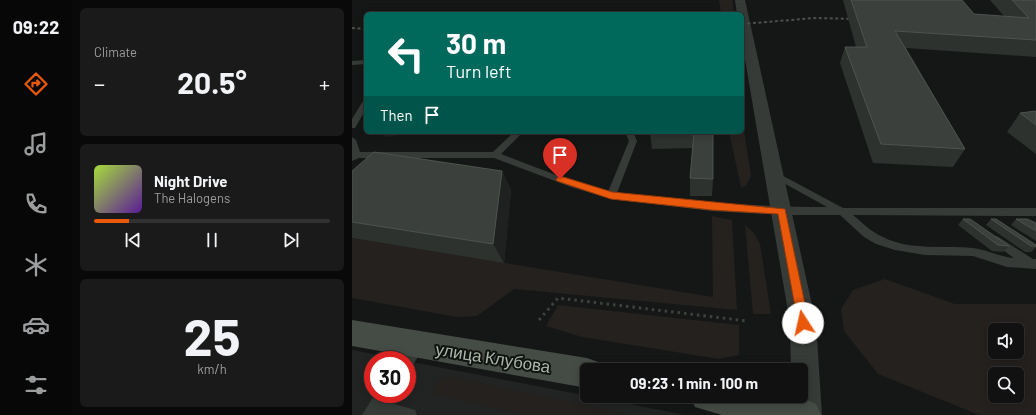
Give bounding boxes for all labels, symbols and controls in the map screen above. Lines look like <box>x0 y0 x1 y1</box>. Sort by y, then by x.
text: 09:22 <box>13 16 59 38</box>
text: 30 m <box>446 26 506 60</box>
icon: left <box>380 28 432 80</box>
text: Climate <box>94 44 137 60</box>
text: Turn left <box>446 60 512 82</box>
text: 20.5° <box>177 64 247 100</box>
icon: directions <box>22 70 50 98</box>
text: − <box>94 70 105 96</box>
text: + <box>319 70 330 96</box>
icon: arrive <box>421 104 443 126</box>
text: Then <box>380 106 413 124</box>
icon: music <box>22 130 50 158</box>
pin <box>543 138 577 179</box>
icon: arrive <box>549 144 571 166</box>
text: Night Drive <box>154 172 227 190</box>
icon: phone <box>22 190 50 218</box>
text: The Halogens <box>154 190 230 206</box>
icon: previous <box>122 229 144 251</box>
icon: pause <box>201 229 223 251</box>
icon: next <box>280 229 302 251</box>
icon: climate <box>22 251 50 279</box>
position arrow <box>782 302 824 344</box>
text: 25 <box>183 304 241 366</box>
icon: car <box>22 311 50 339</box>
map controls <box>988 323 1024 403</box>
button: sound <box>988 323 1024 359</box>
street label: улица Клубова <box>434 338 553 376</box>
speed limit sign: 30 <box>364 351 416 403</box>
text: km/h <box>197 361 227 377</box>
button: search <box>988 367 1024 403</box>
icon: filters <box>22 371 50 399</box>
text: 09:23 · 1 min · 100 m <box>630 374 758 392</box>

